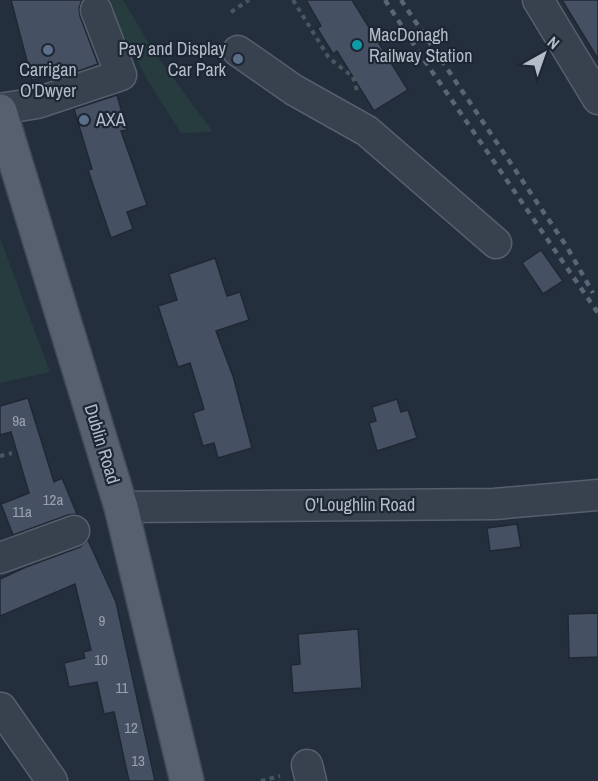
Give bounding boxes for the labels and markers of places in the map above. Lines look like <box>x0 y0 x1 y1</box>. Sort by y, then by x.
place label: MacDonagh Railway Station <box>369 22 472 68</box>
place label: Pay and Display Car Park <box>119 36 227 82</box>
marker: MacDonagh Railway Station <box>350 38 364 52</box>
marker: Carrigan O'Dwyer <box>41 43 55 57</box>
marker: Pay and Display Car Park <box>231 52 245 66</box>
place label: Carrigan O'Dwyer <box>19 57 77 103</box>
place label: AXA <box>95 107 126 132</box>
marker: AXA <box>77 113 91 127</box>

